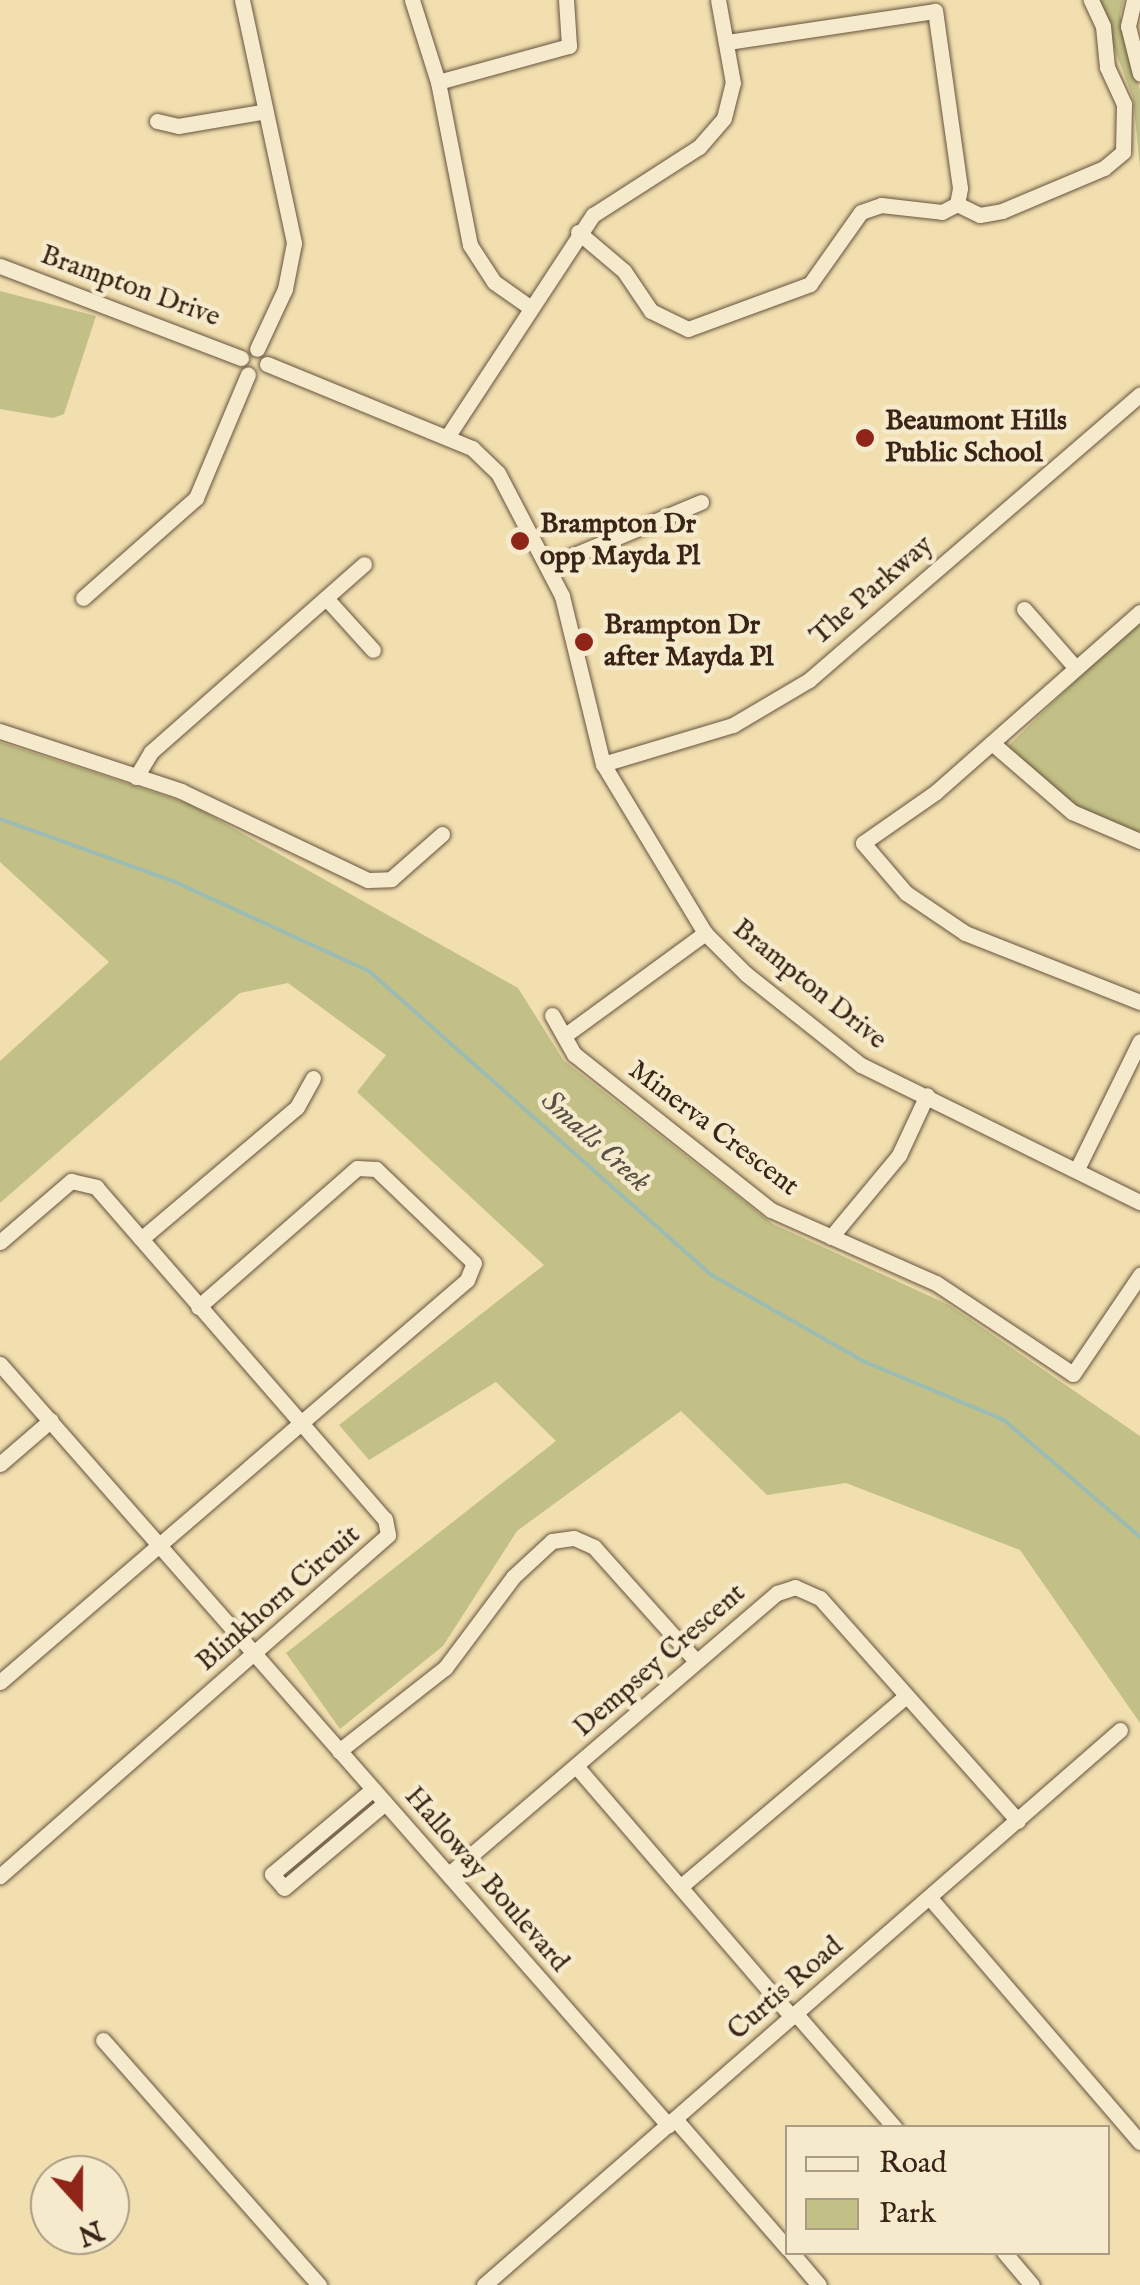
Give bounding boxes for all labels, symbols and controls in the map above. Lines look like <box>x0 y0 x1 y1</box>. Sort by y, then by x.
street label: Brampton Drive <box>36 239 224 335</box>
place label: Beaumont Hills Public School <box>885 405 1067 471</box>
marker: Beaumont Hills Public School <box>854 427 876 449</box>
place label: Brampton Dr opp Mayda Pl <box>540 508 700 574</box>
street label: The Parkway <box>804 529 940 653</box>
marker: Brampton Dr opp Mayda Pl <box>509 530 531 552</box>
place label: Brampton Dr after Mayda Pl <box>604 609 773 675</box>
marker: Brampton Dr after Mayda Pl <box>573 631 595 653</box>
street label: Brampton Drive <box>725 913 893 1057</box>
street label: Minerva Crescent <box>621 1054 805 1204</box>
water label: Smalls Creek <box>533 1084 657 1200</box>
street label: Blinkhorn Circuit <box>190 1519 368 1679</box>
street label: Dempsey Crescent <box>567 1577 753 1745</box>
street label: Halloway Boulevard <box>396 1781 576 1979</box>
street label: Curtis Road <box>722 1930 850 2048</box>
legend <box>785 2125 1110 2255</box>
text: Road <box>879 2145 947 2183</box>
north arrow <box>30 2155 130 2255</box>
text: Park <box>879 2195 936 2233</box>
text: N <box>73 2211 108 2252</box>

